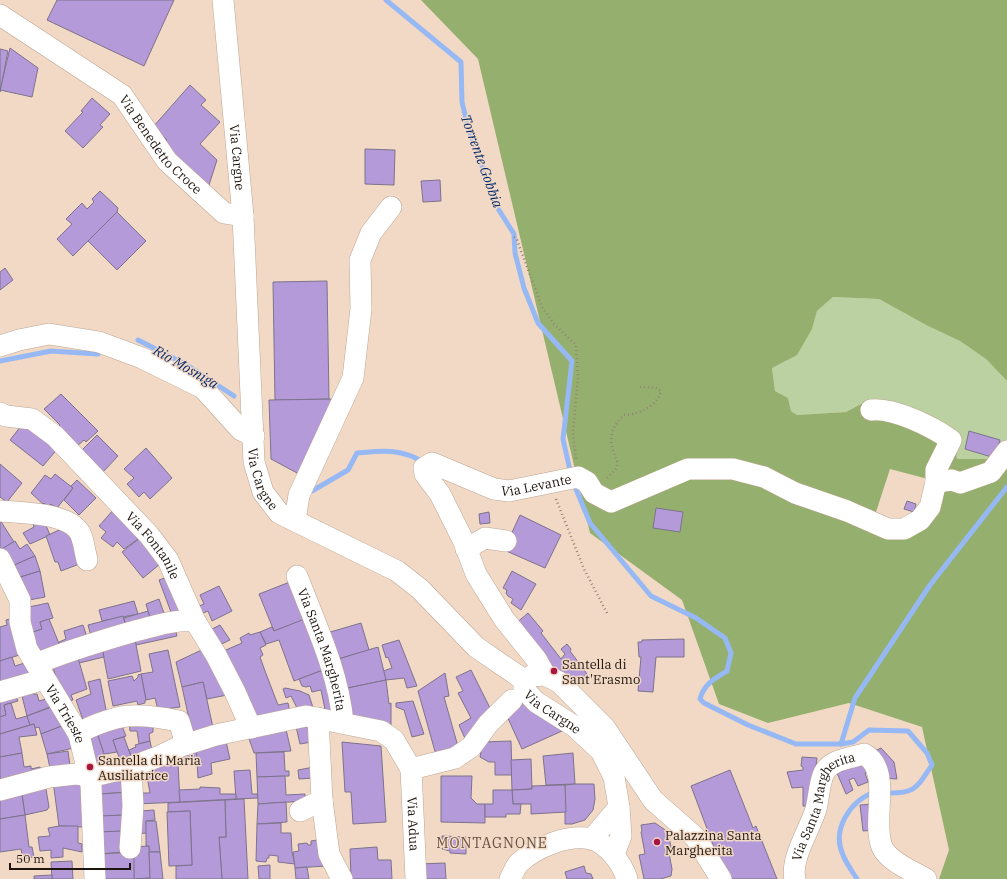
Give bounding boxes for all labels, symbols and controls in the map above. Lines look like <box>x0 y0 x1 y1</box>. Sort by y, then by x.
street label: Via Benedetto Croce <box>116 92 206 197</box>
water label: Torrente Gobbia <box>457 112 507 211</box>
street label: Via Cargne <box>226 124 249 191</box>
water label: Rio Mosniga <box>149 341 222 393</box>
street label: Via Cargne <box>245 447 282 514</box>
street label: Via Levante <box>500 470 573 500</box>
street label: Via Fontanile <box>123 508 184 582</box>
street label: Via Santa Margherita <box>294 586 350 712</box>
place label: Santella di Sant'Erasmo <box>562 656 640 688</box>
marker: Santella di Sant'Erasmo <box>549 666 559 676</box>
street label: Via Trieste <box>42 681 89 745</box>
street label: Via Cargne <box>520 686 585 737</box>
street label: Via Santa Margherita <box>788 748 857 863</box>
place label: Santella di Maria Ausiliatrice <box>98 752 201 784</box>
marker: Santella di Maria Ausiliatrice <box>85 762 95 772</box>
street label: Via Adua <box>404 796 423 852</box>
place label: Palazzina Santa Margherita <box>665 827 762 859</box>
district label: MONTAGNONE <box>436 834 548 852</box>
marker: Palazzina Santa Margherita <box>652 837 662 847</box>
scale bar <box>10 845 130 871</box>
text: 50 m <box>16 851 45 866</box>

